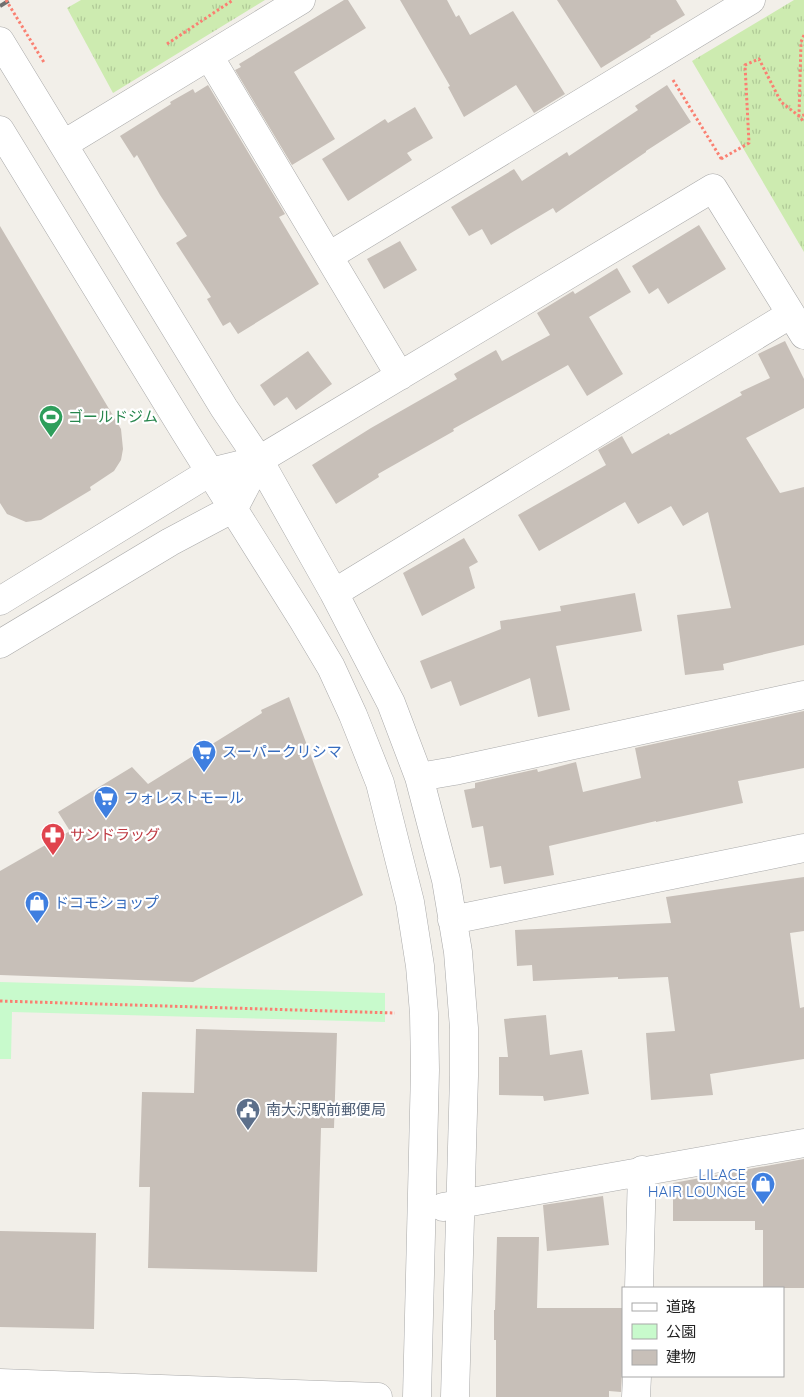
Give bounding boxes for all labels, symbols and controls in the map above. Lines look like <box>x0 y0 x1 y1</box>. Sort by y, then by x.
sports icon: ゴールドジム <box>38 404 64 438</box>
place label: ゴールドジム <box>68 407 158 426</box>
supermarket icon: スーパークリシマ <box>191 739 217 773</box>
place label: スーパークリシマ <box>222 742 342 761</box>
supermarket icon: フォレストモール <box>93 785 119 819</box>
place label: フォレストモール <box>124 788 244 807</box>
pharmacy icon: サンドラッグ <box>40 822 66 856</box>
place label: サンドラッグ <box>70 825 160 844</box>
shop icon: ドコモショップ <box>24 890 50 924</box>
place label: ドコモショップ <box>54 893 159 912</box>
public building icon: 南大沢駅前郵便局 <box>235 1097 261 1131</box>
place label: 南大沢駅前郵便局 <box>266 1100 386 1119</box>
place label: LILACE HAIR LOUNGE <box>648 1165 746 1201</box>
shop icon: LILACE HAIR LOUNGE <box>750 1171 776 1205</box>
legend <box>622 1287 784 1377</box>
text: 道路 <box>666 1297 696 1316</box>
text: 公園 <box>666 1322 696 1341</box>
text: 建物 <box>666 1347 696 1366</box>

